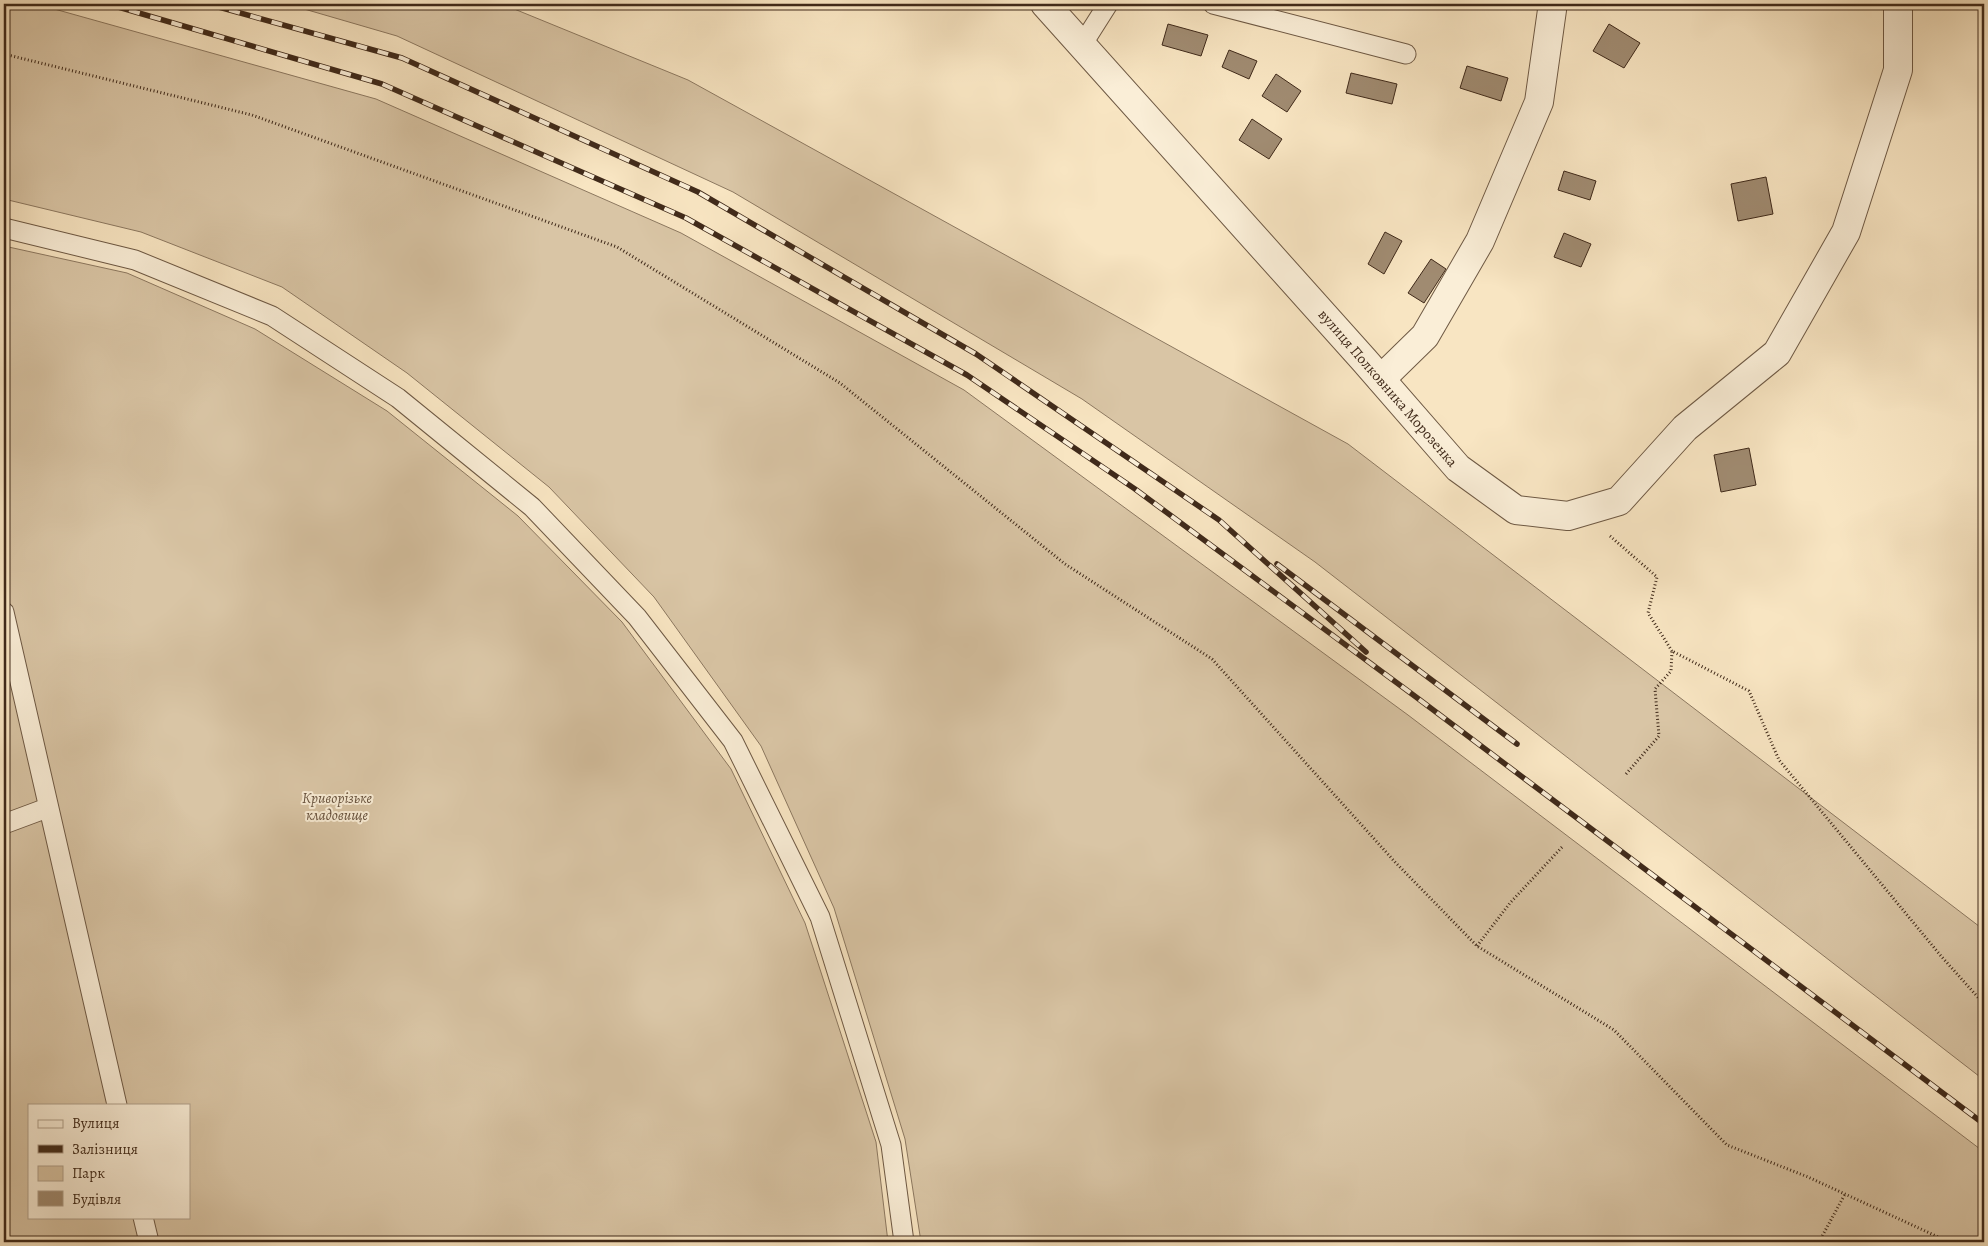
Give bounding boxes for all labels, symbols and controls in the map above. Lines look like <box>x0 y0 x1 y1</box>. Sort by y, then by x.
street label: вулиця Полковника Морозенка <box>1314 305 1462 471</box>
park label: Криворізьке кладовище <box>302 788 373 825</box>
legend <box>28 1104 190 1218</box>
text: Вулиця <box>72 1113 119 1133</box>
text: Залізниця <box>72 1139 138 1159</box>
text: Парк <box>72 1163 105 1183</box>
text: Будівля <box>72 1189 121 1209</box>

